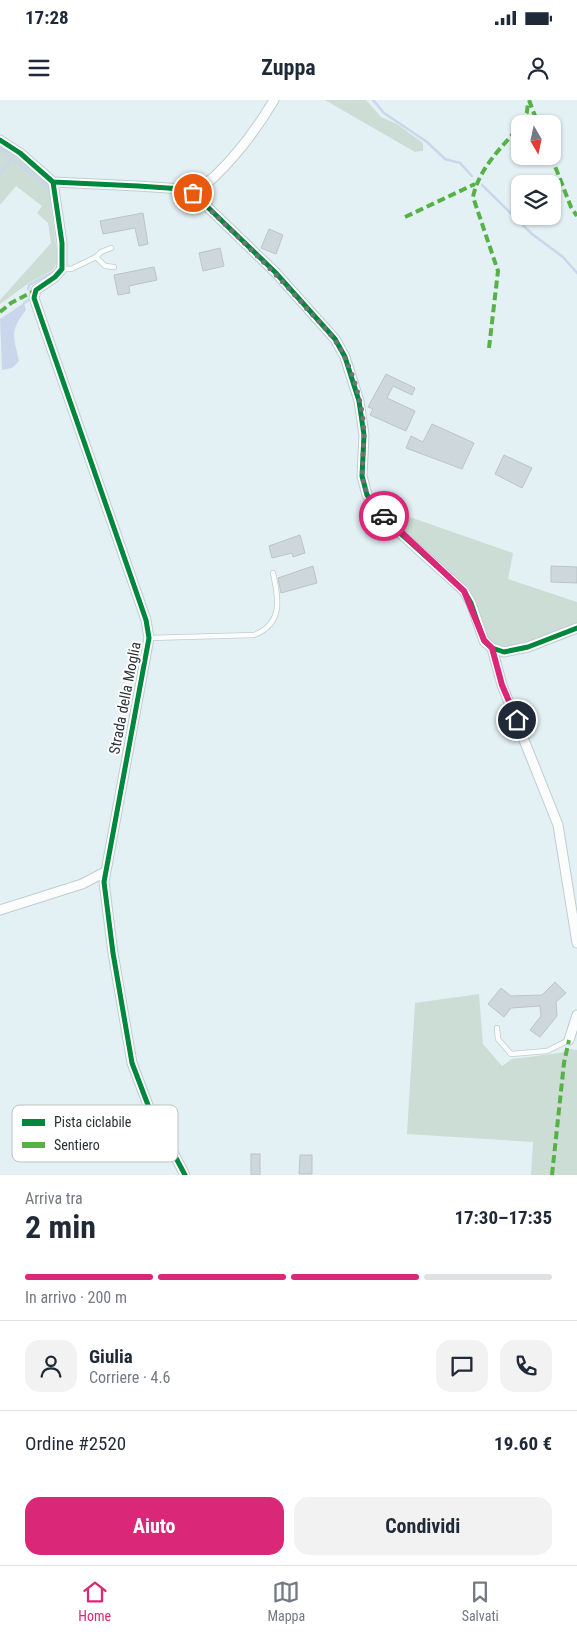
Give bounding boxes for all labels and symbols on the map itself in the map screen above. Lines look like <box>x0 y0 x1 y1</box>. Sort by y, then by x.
north arrow <box>511 115 561 165</box>
pin <box>172 172 214 214</box>
courier <box>359 491 409 541</box>
street label: Strada della Moglia <box>105 640 145 756</box>
pin <box>496 699 538 741</box>
legend <box>12 1105 178 1162</box>
text: Pista ciclabile <box>54 1114 132 1130</box>
text: Sentiero <box>54 1137 100 1153</box>

